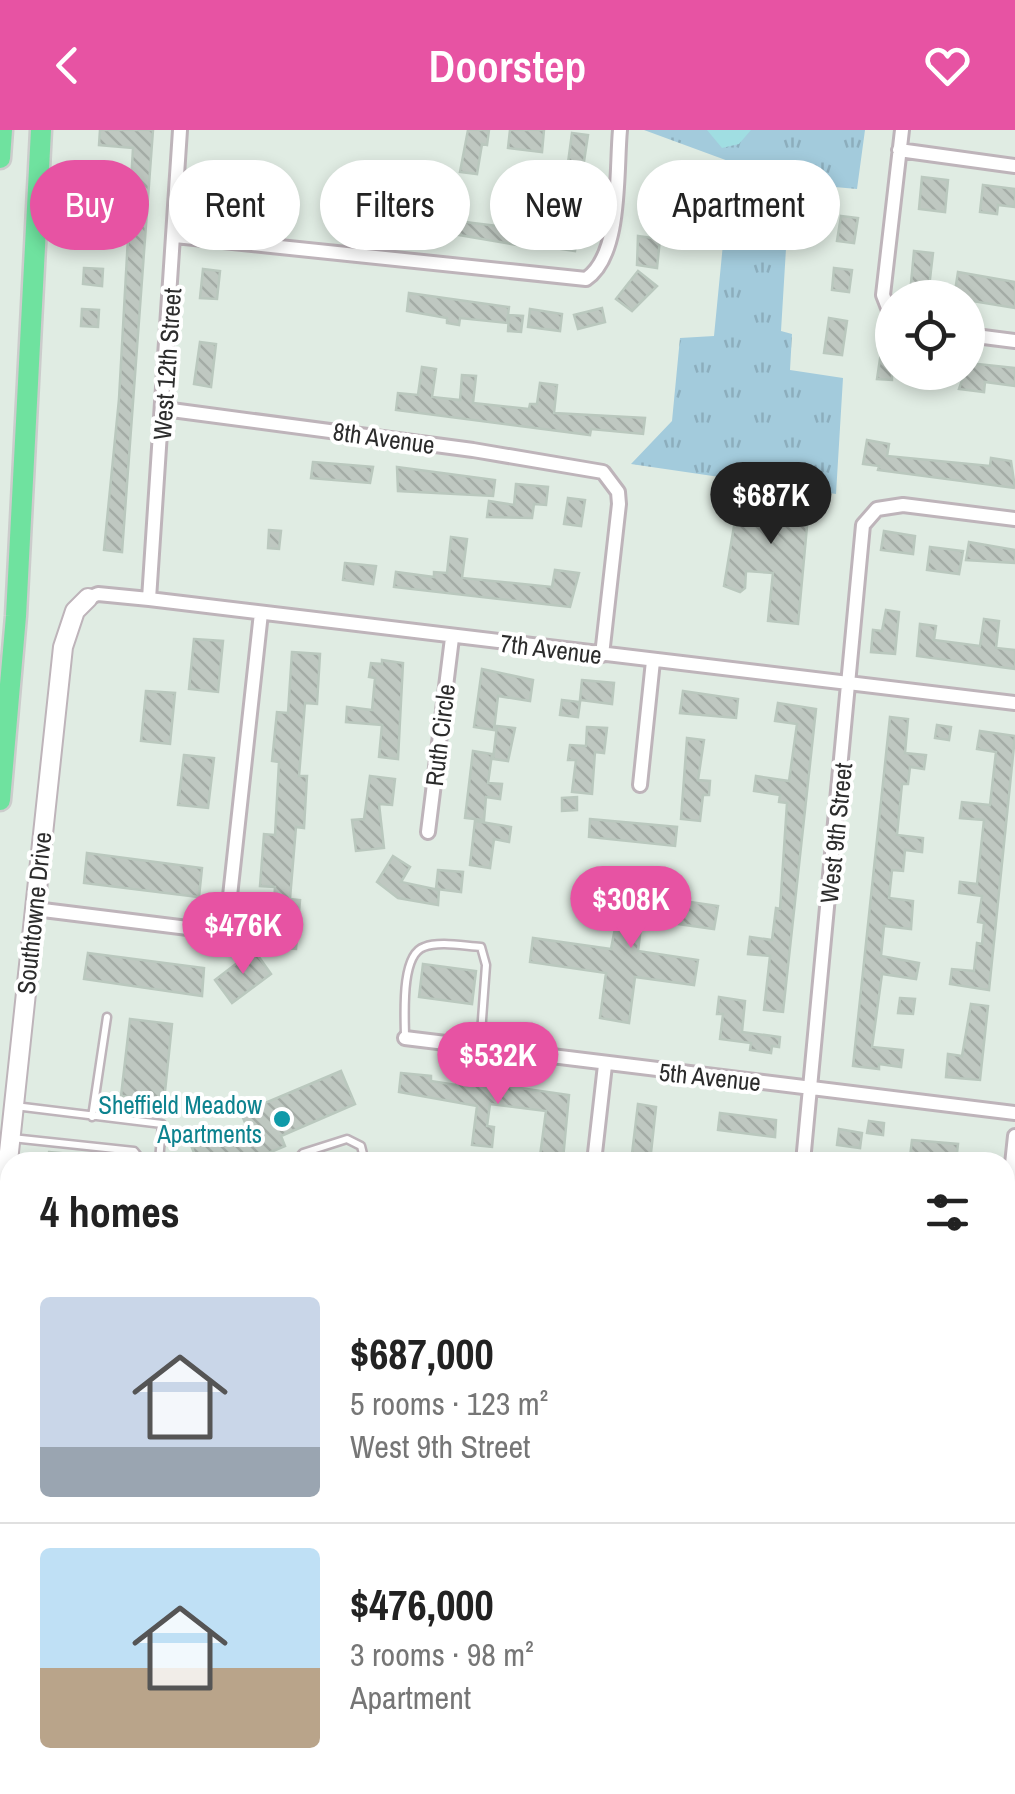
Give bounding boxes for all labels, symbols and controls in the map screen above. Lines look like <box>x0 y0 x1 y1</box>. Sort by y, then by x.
text: Doorstep <box>429 35 586 96</box>
icon: back <box>40 38 95 93</box>
icon: heart <box>920 38 975 93</box>
chip: Buy <box>30 160 149 250</box>
chip: Rent <box>169 160 300 250</box>
chip: Filters <box>320 160 470 250</box>
chip: New <box>490 160 617 250</box>
chip: Apartment <box>637 160 840 250</box>
map controls <box>875 280 985 390</box>
button: locate <box>875 280 985 390</box>
street label: West 12th Street <box>145 287 189 441</box>
street label: 8th Avenue <box>331 414 437 462</box>
pin: $687K <box>701 462 841 547</box>
text: $687K <box>732 473 810 516</box>
street label: 7th Avenue <box>498 626 604 672</box>
street label: Ruth Circle <box>417 682 463 788</box>
street label: West 9th Street <box>812 761 860 905</box>
street label: Southtowne Drive <box>9 830 59 996</box>
pin: $308K <box>561 866 701 951</box>
text: $308K <box>592 877 670 920</box>
pin: $476K <box>173 892 313 977</box>
text: $476K <box>204 903 282 946</box>
pin: $532K <box>428 1022 568 1107</box>
text: $532K <box>459 1033 537 1076</box>
street label: 5th Avenue <box>657 1055 763 1099</box>
place label: Sheffield Meadow Apartments <box>98 1088 262 1151</box>
marker: Sheffield Meadow Apartments <box>271 1108 293 1130</box>
text: 4 homes <box>40 1184 180 1240</box>
icon: filters <box>920 1185 975 1240</box>
text: $687,000 <box>350 1326 494 1382</box>
icon: home <box>120 1337 240 1457</box>
text: 5 rooms · 123 m² <box>350 1382 548 1425</box>
text: West 9th Street <box>350 1425 530 1468</box>
text: $476,000 <box>350 1577 494 1633</box>
icon: home <box>120 1588 240 1708</box>
text: 3 rooms · 98 m² <box>350 1633 534 1676</box>
text: Apartment <box>350 1676 471 1719</box>

